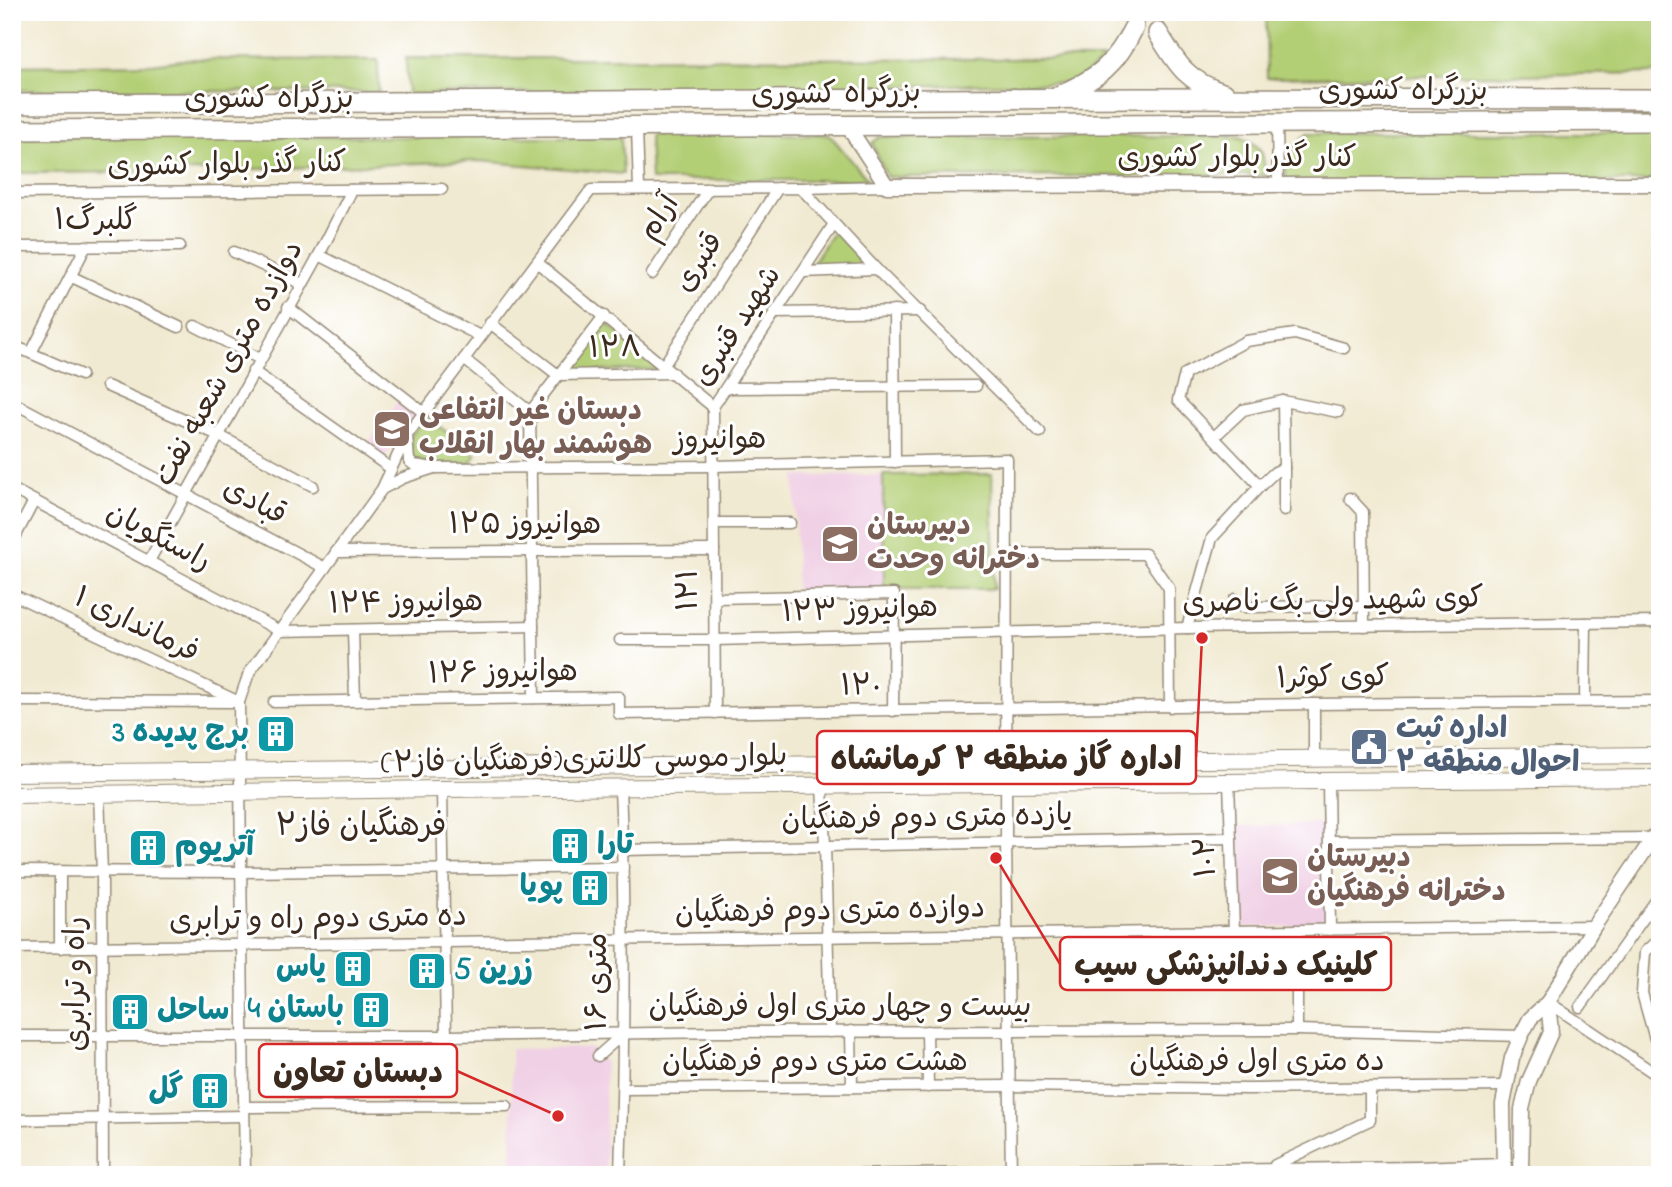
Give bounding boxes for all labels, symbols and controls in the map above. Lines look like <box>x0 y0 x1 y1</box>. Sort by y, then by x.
street label: بزرگراه کشوری <box>1318 70 1488 114</box>
street label: بزرگراه کشوری <box>751 72 921 118</box>
street label: بزرگراه کشوری <box>184 78 354 122</box>
street label: کنار گذر بلوار کشوری <box>1117 137 1357 181</box>
street label: کنار گذر بلوار کشوری <box>107 142 347 190</box>
street label: آرام <box>628 185 692 250</box>
street label: گلبرگ۱ <box>54 200 138 244</box>
street label: قنبری <box>664 224 736 302</box>
street label: دوازده متری شعبه نفت <box>144 233 316 495</box>
street label: شهید قنبری <box>682 258 794 396</box>
street label: ۱۲۸ <box>589 327 641 371</box>
place label: دبستان غیر انتفاعی هوشمند بهار انقلاب <box>419 390 652 468</box>
school or university icon: دبستان غیر انتفاعی هوشمند بهار انقلاب <box>371 408 413 450</box>
street label: هوانیروز <box>670 418 767 464</box>
street label: قبادی <box>214 468 294 538</box>
street label: راستگویان <box>97 492 219 584</box>
street label: هوانیروز ۱۲۵ <box>449 504 601 548</box>
place label: دبیرستان دخترانه وحدت <box>867 505 1040 583</box>
school or university icon: دبیرستان دخترانه وحدت <box>819 523 861 565</box>
street label: ۱۲۱ <box>668 569 712 611</box>
street label: فرمانداری ۱ <box>66 577 206 675</box>
street label: کوی شهید ولی بگ ناصری <box>1182 577 1484 627</box>
street label: هوانیروز ۱۲۴ <box>329 581 483 627</box>
street label: ۱۲۳ هوانیروز <box>781 586 939 636</box>
street label: هوانیروز ۱۲۶ <box>428 651 578 697</box>
street label: کوی کوثر۱ <box>1276 656 1390 702</box>
street label: ۱۲۰ <box>840 665 882 709</box>
place label: اداره ثبت احوال منطقه ۲ <box>1396 708 1579 786</box>
place label: برج پدیده 3 <box>111 712 249 756</box>
building icon: برج پدیده 3 <box>255 713 297 755</box>
public building icon: اداره ثبت احوال منطقه ۲ <box>1348 726 1390 768</box>
callout: اداره گاز منطقه ۲ کرمانشاه <box>817 731 1196 784</box>
street label: بلوار موسی کلانتری(فرهنگیان فاز۲) <box>380 735 788 787</box>
text: اداره گاز منطقه ۲ کرمانشاه <box>830 738 1182 785</box>
street label: یازده متری دوم فرهنگیان <box>781 794 1073 844</box>
district label: فرهنگیان فاز۲ <box>276 804 446 851</box>
place label: تارا <box>597 824 635 868</box>
building icon: تارا <box>549 825 591 867</box>
place label: آتریوم <box>175 826 256 870</box>
building icon: آتریوم <box>127 827 169 869</box>
street label: ۱۰۲ <box>1184 836 1230 878</box>
place label: دبیرستان دخترانه فرهنگیان <box>1307 837 1506 915</box>
school or university icon: دبیرستان دخترانه فرهنگیان <box>1259 855 1301 897</box>
place label: پویا <box>520 866 563 910</box>
building icon: پویا <box>569 867 611 909</box>
street label: دوازده متری دوم فرهنگیان <box>674 887 986 937</box>
street label: ده متری دوم راه و ترابری <box>169 895 467 945</box>
street label: راه و ترابری <box>55 916 99 1052</box>
street label: ۱۶ متری <box>577 933 621 1031</box>
callout: کلینیک دندانپزشکی سیب <box>1060 937 1391 990</box>
text: کلینیک دندانپزشکی سیب <box>1074 944 1378 991</box>
place label: یاس <box>276 947 326 991</box>
building icon: یاس <box>332 948 374 990</box>
place label: زرین 5 <box>454 949 533 993</box>
building icon: زرین 5 <box>406 950 448 992</box>
street label: بیست و چهار متری اول فرهنگیان <box>648 986 1032 1030</box>
place label: باستان 4 <box>248 988 344 1032</box>
building icon: باستان 4 <box>350 989 392 1031</box>
place label: ساحل <box>157 990 229 1034</box>
building icon: ساحل <box>109 991 151 1033</box>
street label: هشت متری دوم فرهنگیان <box>662 1041 968 1085</box>
street label: ده متری اول فرهنگیان <box>1129 1041 1385 1085</box>
callout: دبستان تعاون <box>259 1044 457 1097</box>
text: دبستان تعاون <box>273 1051 443 1098</box>
place label: گل <box>149 1069 184 1113</box>
building icon: گل <box>189 1070 231 1112</box>

